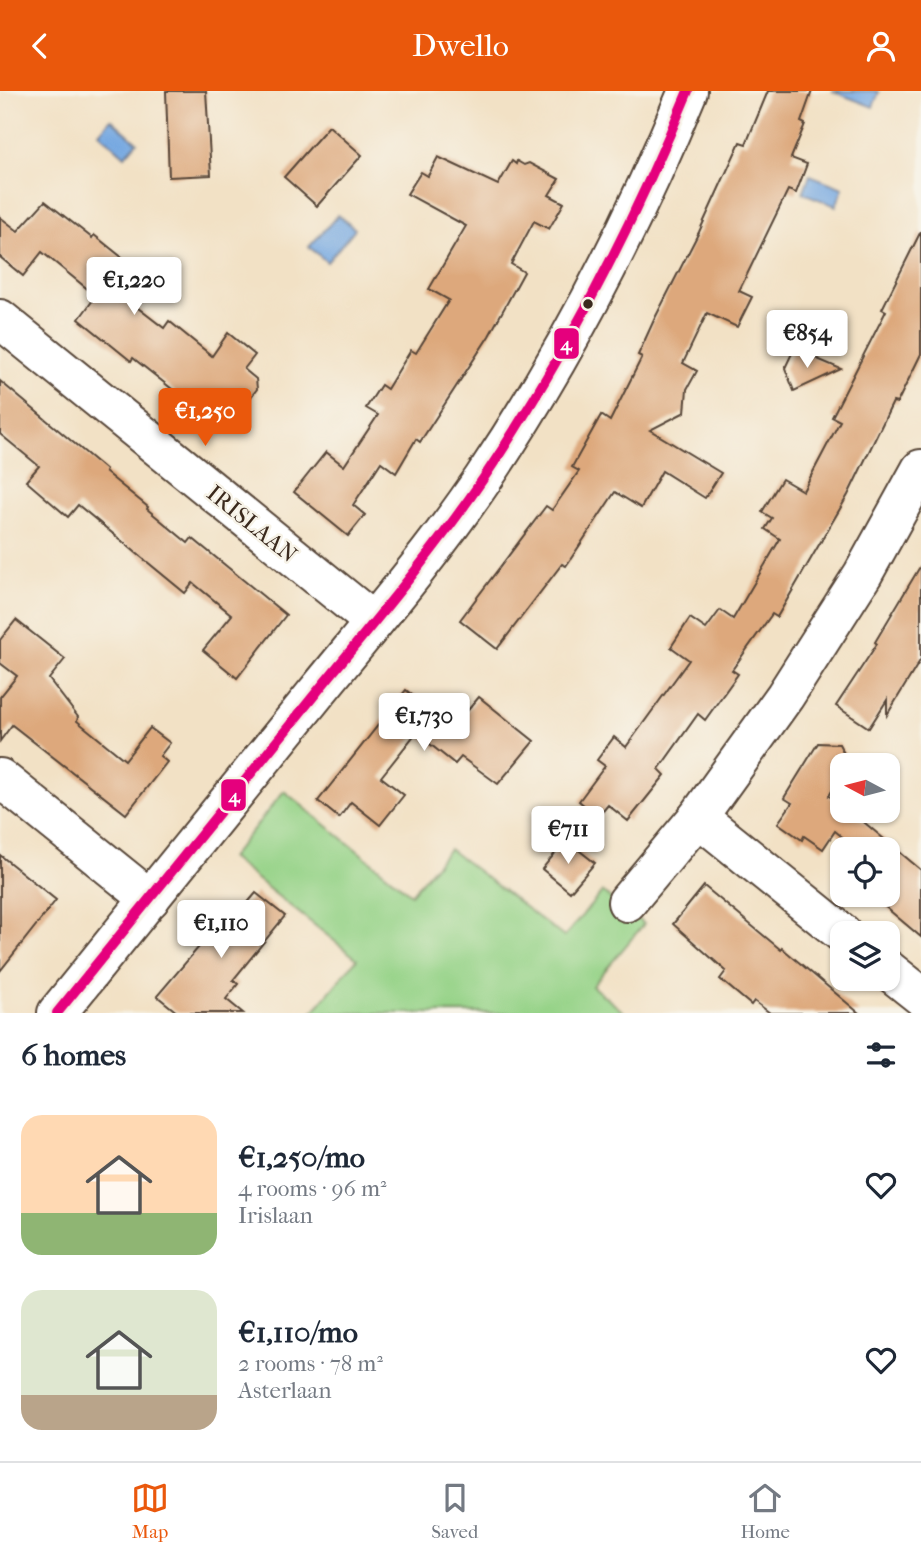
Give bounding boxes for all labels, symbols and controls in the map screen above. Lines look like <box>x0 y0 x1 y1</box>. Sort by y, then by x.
icon: back <box>21 27 59 65</box>
text: Dwello <box>412 27 509 64</box>
icon: person <box>862 27 900 65</box>
pin: €1,220 <box>77 257 191 317</box>
text: €1,220 <box>103 266 165 293</box>
unlabelled marker <box>581 297 595 311</box>
pin: €854 <box>766 310 848 370</box>
text: €854 <box>783 319 831 346</box>
line badge: 4 <box>553 327 580 360</box>
text: 4 <box>559 333 572 355</box>
pin: €1,250 <box>148 389 262 448</box>
text: €1,250 <box>174 397 236 424</box>
street label: IRISLAAN <box>202 480 302 568</box>
pin: €1,730 <box>367 693 481 753</box>
text: €1,730 <box>395 702 453 729</box>
north arrow <box>830 753 900 823</box>
map controls <box>830 753 900 991</box>
line badge: 4 <box>220 778 247 812</box>
text: 4 <box>227 785 240 807</box>
pin: €711 <box>527 807 609 866</box>
text: €711 <box>547 815 589 842</box>
button: locate <box>830 837 900 907</box>
pin: €1,110 <box>164 901 278 960</box>
text: €1,110 <box>193 909 249 936</box>
button: layers <box>830 921 900 991</box>
icon: filters <box>862 1036 900 1074</box>
text: 6 homes <box>21 1038 126 1073</box>
text: €1,250/mo <box>238 1140 365 1175</box>
icon: home <box>77 1143 161 1227</box>
icon: heart <box>862 1166 900 1204</box>
text: 4 rooms · 96 m² <box>238 1175 387 1202</box>
text: Irislaan <box>238 1202 313 1229</box>
text: €1,110/mo <box>238 1315 358 1350</box>
icon: home <box>77 1318 161 1402</box>
icon: heart <box>862 1341 900 1379</box>
text: 2 rooms · 78 m² <box>238 1350 383 1377</box>
text: Asterlaan <box>238 1377 332 1404</box>
tab: Map <box>131 1479 169 1543</box>
tab: Saved <box>431 1479 478 1543</box>
tab: Home <box>740 1479 790 1543</box>

